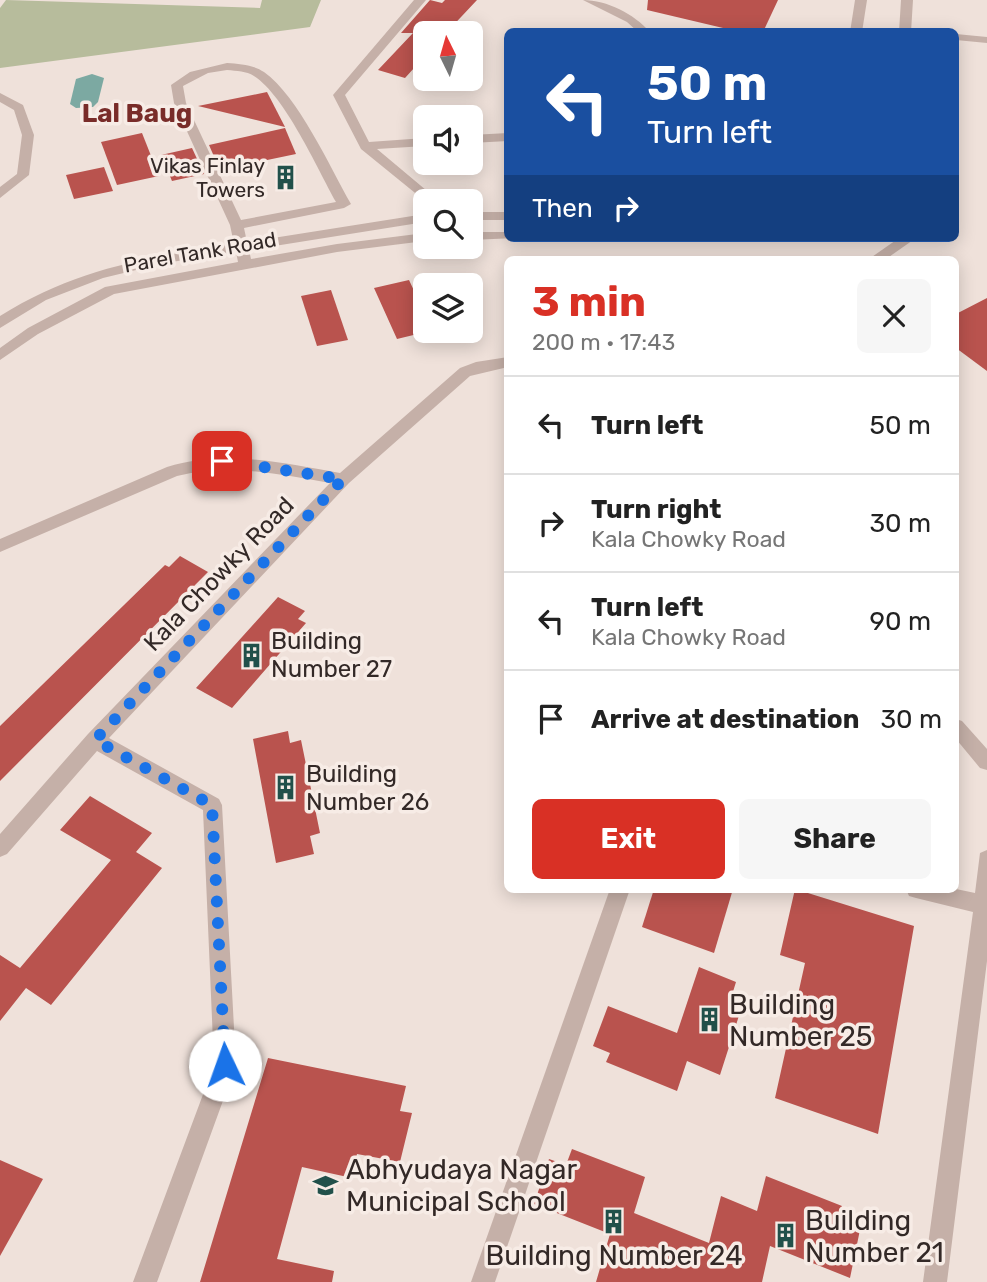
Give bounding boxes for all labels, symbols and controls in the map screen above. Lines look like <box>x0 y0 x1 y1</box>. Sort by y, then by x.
north arrow <box>413 21 483 91</box>
map controls <box>413 21 483 343</box>
text: 50 m <box>647 54 767 112</box>
icon: left <box>532 56 623 147</box>
district label: Lal Baug <box>82 98 192 129</box>
button: sound <box>413 105 483 175</box>
text: Turn left <box>647 113 772 151</box>
place label: Vikas Finlay Towers <box>150 153 265 202</box>
building icon: Vikas Finlay Towers <box>271 163 299 191</box>
button: search <box>413 189 483 259</box>
icon: right <box>607 189 645 227</box>
text: Then <box>532 193 593 224</box>
street label: Parel Tank Road <box>122 226 278 278</box>
button: layers <box>413 273 483 343</box>
text: 3 min <box>532 277 646 327</box>
button: close <box>857 279 931 353</box>
text: 200 m · 17:43 <box>532 328 675 356</box>
icon: left <box>532 406 570 444</box>
text: Turn left <box>591 410 703 441</box>
text: 50 m <box>870 410 931 441</box>
pin <box>192 431 252 491</box>
icon: arrive <box>203 442 241 480</box>
street label: Kala Chowky Road <box>138 491 300 657</box>
text: Turn right <box>591 494 721 525</box>
icon: right <box>532 504 570 542</box>
text: 30 m <box>869 508 931 539</box>
text: Kala Chowky Road <box>591 525 786 553</box>
text: Turn left <box>591 592 703 623</box>
icon: left <box>532 602 570 640</box>
text: 90 m <box>870 606 931 637</box>
text: Kala Chowky Road <box>591 623 786 651</box>
place label: Building Number 27 <box>271 627 392 683</box>
building icon: Building Number 27 <box>237 641 265 669</box>
icon: arrive <box>532 700 570 738</box>
text: Arrive at destination <box>591 704 859 735</box>
text: 30 m <box>880 704 942 735</box>
place label: Building Number 26 <box>306 760 429 816</box>
building icon: Building Number 26 <box>272 774 300 802</box>
button: Exit <box>532 799 725 879</box>
button: Share <box>739 799 931 879</box>
place label: Building Number 25 <box>729 988 872 1053</box>
building icon: Building Number 25 <box>695 1006 723 1034</box>
position arrow <box>188 1028 262 1102</box>
place label: Abhyudaya Nagar Municipal School <box>346 1153 577 1218</box>
school or university icon: Abhyudaya Nagar Municipal School <box>312 1171 340 1199</box>
place label: Building Number 21 <box>805 1204 944 1269</box>
building icon: Building Number 24 <box>600 1207 628 1235</box>
building icon: Building Number 21 <box>771 1222 799 1250</box>
place label: Building Number 24 <box>485 1239 743 1272</box>

